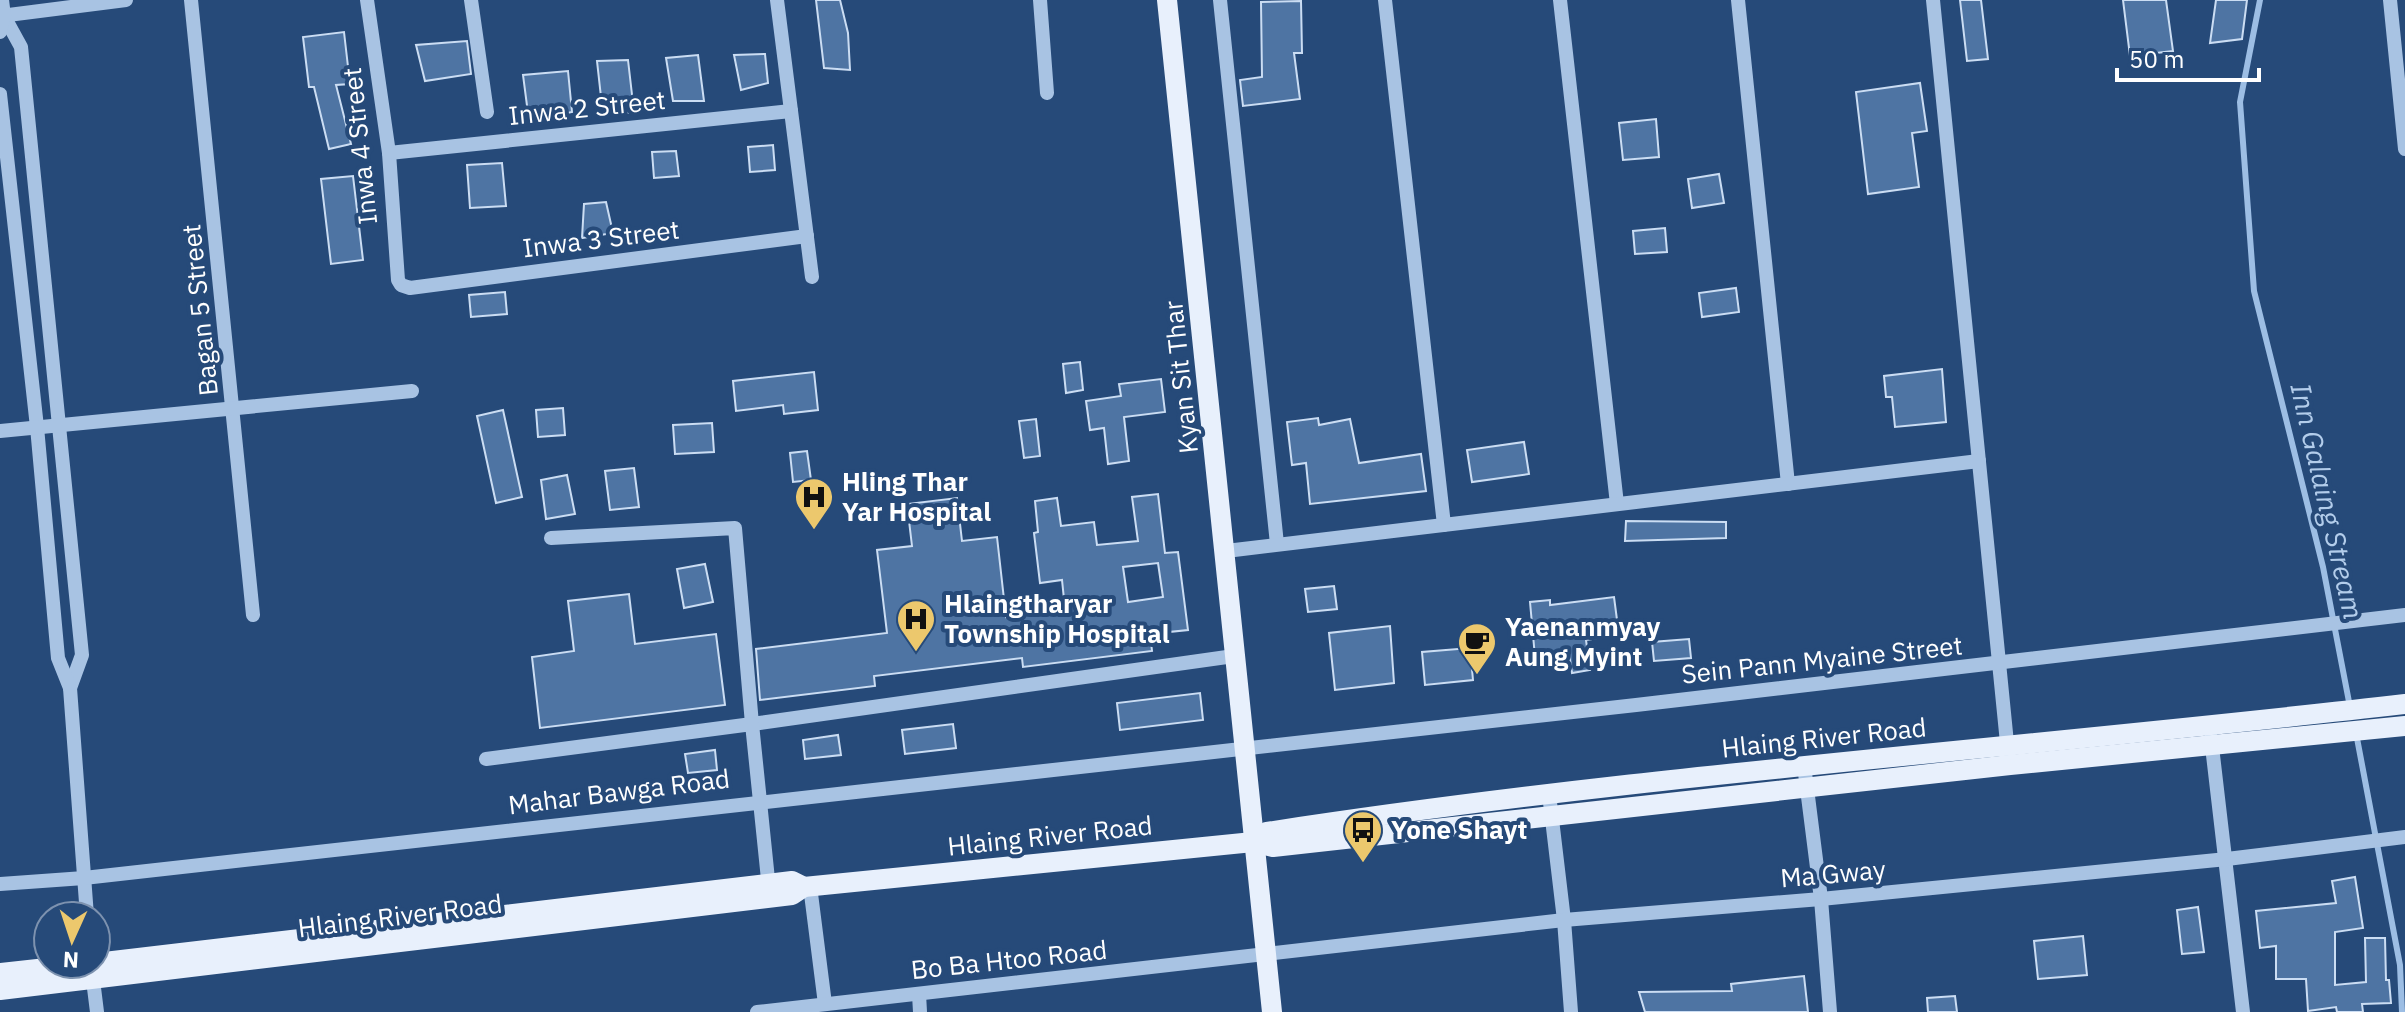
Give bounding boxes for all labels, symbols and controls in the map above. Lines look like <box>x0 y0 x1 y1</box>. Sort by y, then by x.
scale bar <box>2117 32 2259 82</box>
text: 50 m <box>2129 43 2184 75</box>
street label: Inwa 4 Street <box>334 66 384 226</box>
street label: Inwa 2 Street <box>507 82 667 132</box>
street label: Inwa 3 Street <box>520 212 681 264</box>
street label: Bagan 5 Street <box>173 223 225 398</box>
street label: Kyan Sit Thar <box>1155 299 1205 455</box>
water label: Inn Galaing Stream <box>2282 379 2373 623</box>
place label: Hling Thar Yar Hospital <box>842 464 991 528</box>
hospital icon: Hling Thar Yar Hospital <box>793 476 835 531</box>
place label: Hlaingtharyar Township Hospital <box>944 586 1170 650</box>
hospital icon: Hlaingtharyar Township Hospital <box>895 598 937 653</box>
place label: Yaenanmyay Aung Myint <box>1505 609 1660 673</box>
cafe icon: Yaenanmyay Aung Myint <box>1456 621 1498 676</box>
street label: Sein Pann Myaine Street <box>1680 627 1964 691</box>
street label: Hlaing River Road <box>1720 709 1928 765</box>
street label: Mahar Bawga Road <box>506 761 732 821</box>
street label: Hlaing River Road <box>946 807 1154 863</box>
bus stop icon: Yone Shayt <box>1342 809 1384 864</box>
place label: Yone Shayt <box>1391 812 1527 846</box>
street label: Ma Gway <box>1779 851 1887 895</box>
street label: Hlaing River Road <box>296 886 504 944</box>
north arrow <box>32 900 112 980</box>
street label: Bo Ba Htoo Road <box>909 932 1109 986</box>
text: N <box>62 946 80 975</box>

